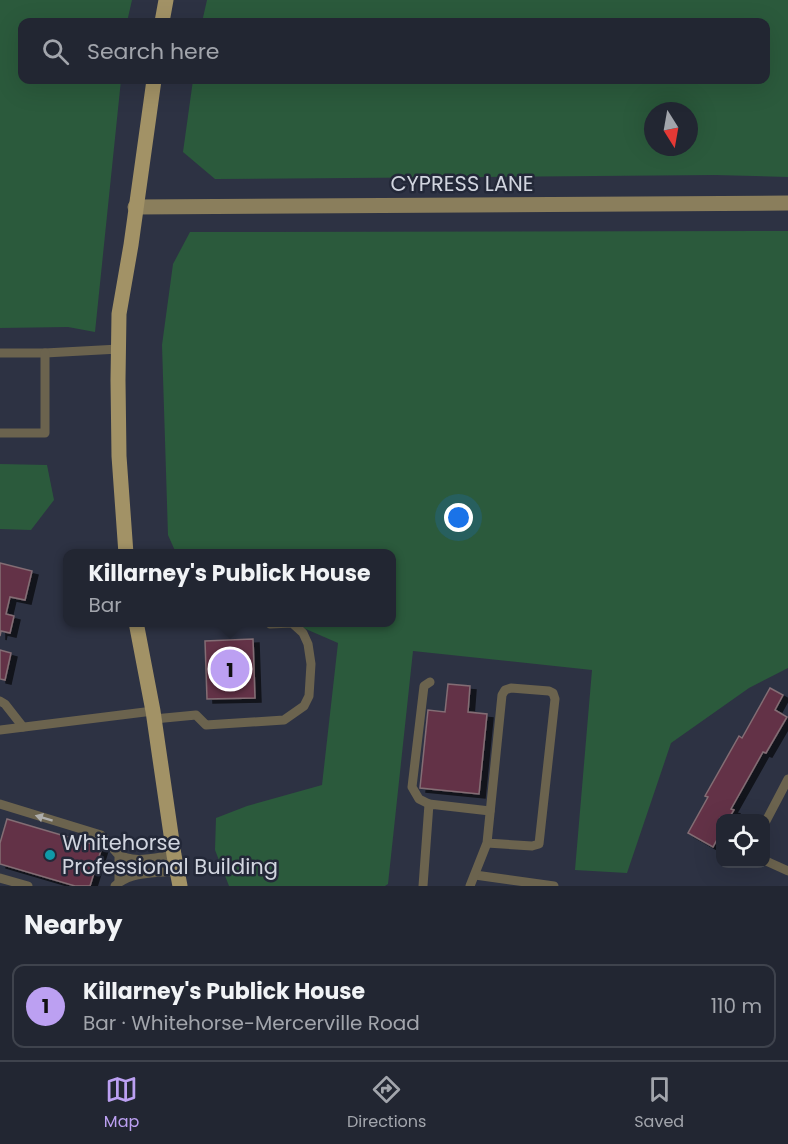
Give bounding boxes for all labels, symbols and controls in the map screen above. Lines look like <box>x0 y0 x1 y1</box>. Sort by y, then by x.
search box <box>18 18 770 84</box>
icon: search <box>39 35 72 68</box>
text: Search here <box>87 36 220 67</box>
north arrow <box>644 102 698 156</box>
street label: CYPRESS LANE <box>390 169 534 198</box>
your location <box>444 503 473 532</box>
popup <box>63 549 396 627</box>
text: Killarney's Publick House <box>88 558 371 589</box>
text: Bar <box>88 591 122 619</box>
pin: 1 <box>210 646 250 692</box>
one-way arrow <box>35 813 53 822</box>
map controls <box>716 814 770 868</box>
button: locate <box>716 814 770 868</box>
place label: Whitehorse Professional Building <box>62 828 278 881</box>
marker: Whitehorse Professional Building <box>43 848 57 862</box>
text: Nearby <box>24 907 122 943</box>
text: Killarney's Publick House <box>83 976 365 1007</box>
text: 1 <box>42 992 49 1020</box>
text: 110 m <box>711 992 762 1020</box>
text: Bar · Whitehorse-Mercerville Road <box>83 1009 420 1037</box>
tab: Map <box>104 1073 139 1134</box>
tab: Directions <box>347 1073 426 1134</box>
tab: Saved <box>634 1073 684 1134</box>

